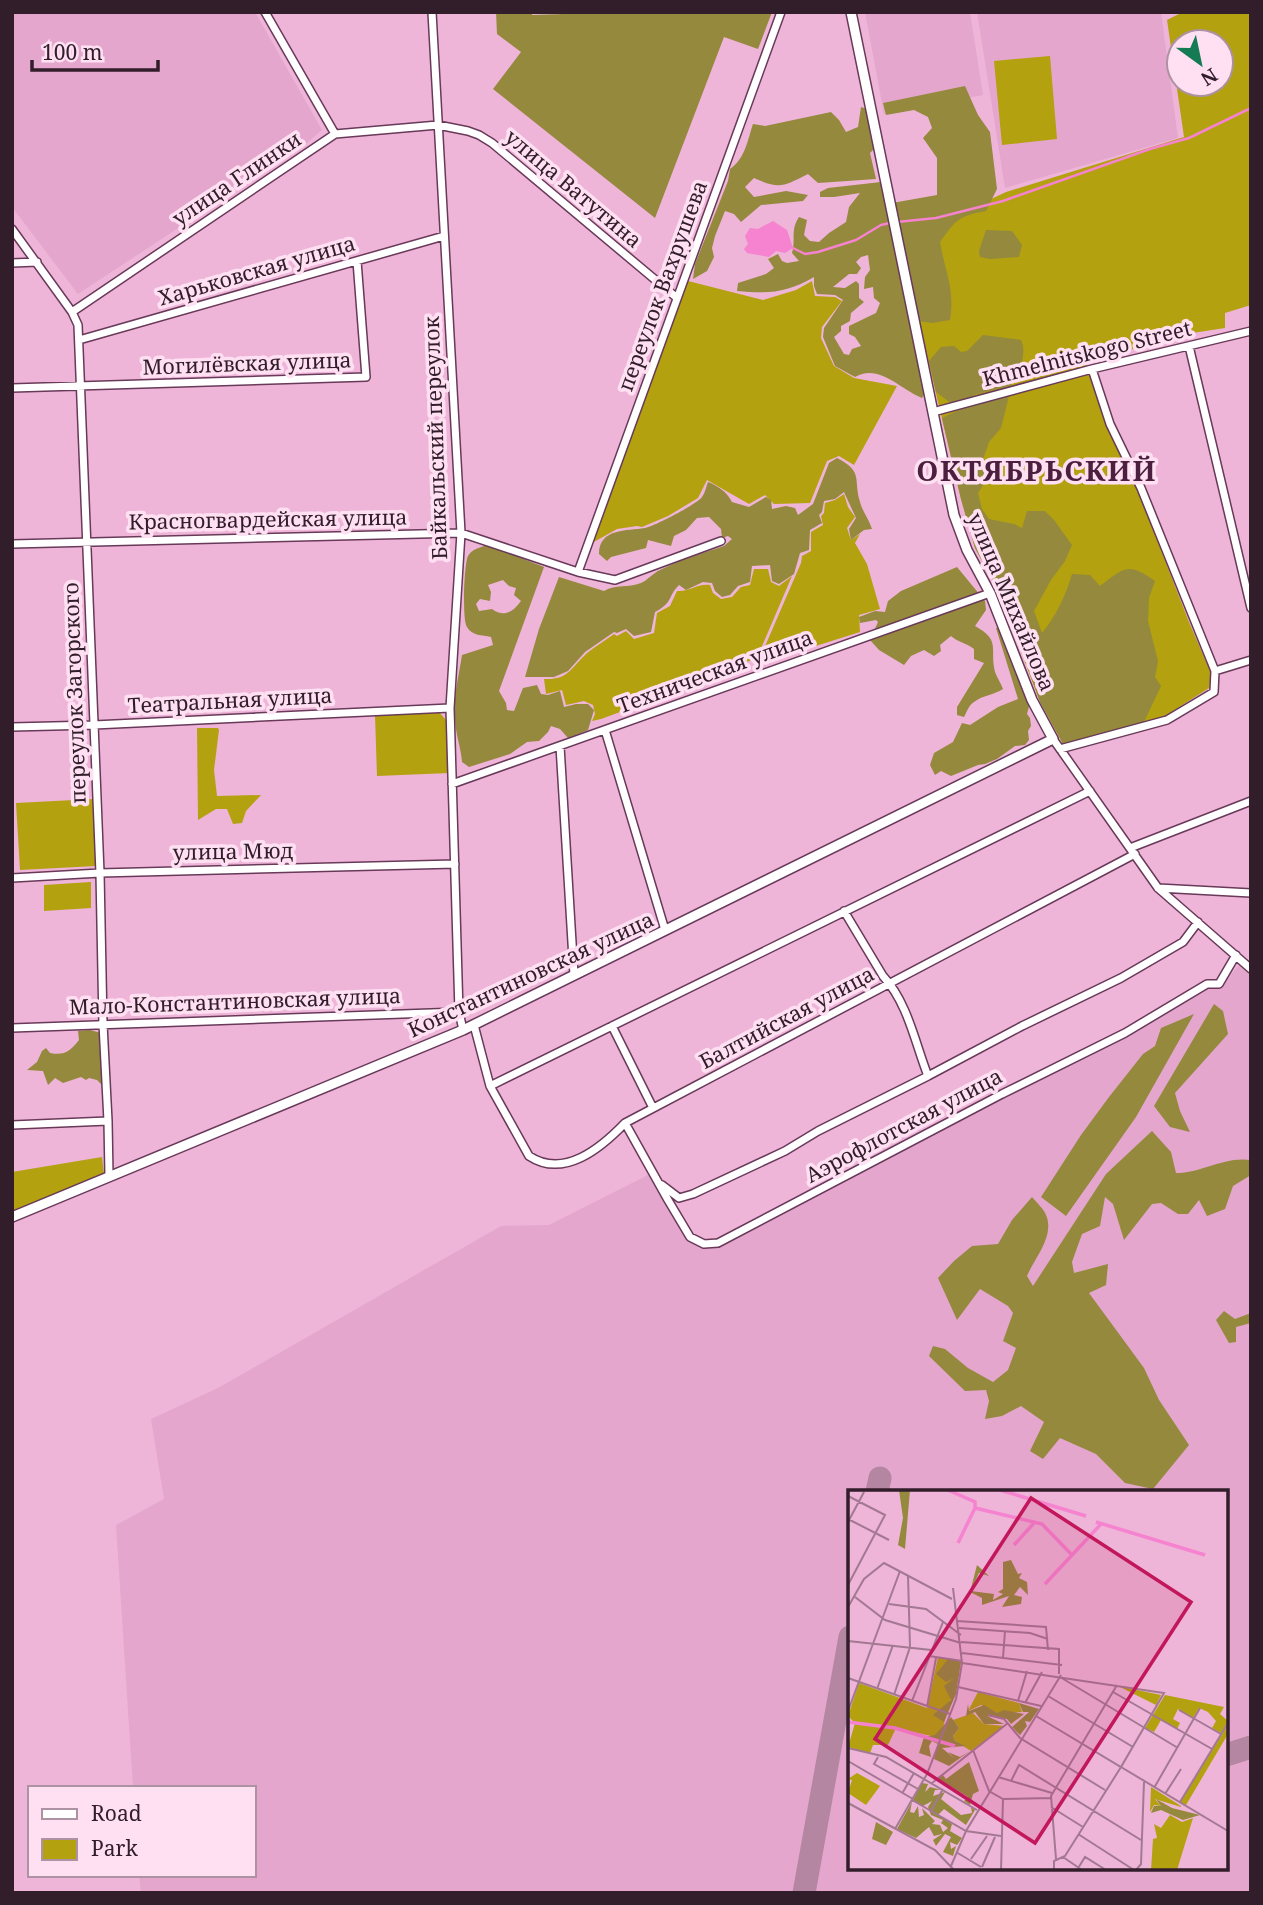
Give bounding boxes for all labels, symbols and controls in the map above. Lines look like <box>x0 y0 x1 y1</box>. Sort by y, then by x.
scale bar <box>32 28 158 72</box>
north arrow <box>1165 28 1235 98</box>
text: 100 m <box>42 38 103 66</box>
text: N <box>1196 62 1223 92</box>
street label: улица Ватутина <box>499 123 648 254</box>
street label: улица Глинки <box>166 125 306 232</box>
street label: переулок Вахрушева <box>611 176 713 395</box>
street label: Харьковская улица <box>155 229 359 312</box>
street label: Khmelnitskogo Street <box>979 314 1194 393</box>
street label: Байкальский переулок <box>417 315 453 560</box>
street label: Могилёвская улица <box>142 345 352 381</box>
district label: ОКТЯБРЬСКИЙ <box>916 451 1158 489</box>
street label: Красногвардейская улица <box>128 503 408 535</box>
street label: улица Михайлова <box>962 508 1062 695</box>
street label: переулок Загорского <box>56 582 92 804</box>
street label: Техническая улица <box>613 623 816 719</box>
street label: Театральная улица <box>127 681 333 719</box>
street label: улица Мюд <box>172 836 294 866</box>
street label: Константиновская улица <box>403 905 658 1044</box>
street label: Балтийская улица <box>694 959 879 1075</box>
street label: Мало-Константиновская улица <box>68 981 401 1021</box>
street label: Аэрофлотская улица <box>800 1061 1007 1189</box>
inset map <box>848 1490 1228 1870</box>
legend <box>28 1786 256 1877</box>
text: Road <box>91 1799 142 1827</box>
text: Park <box>91 1834 138 1862</box>

